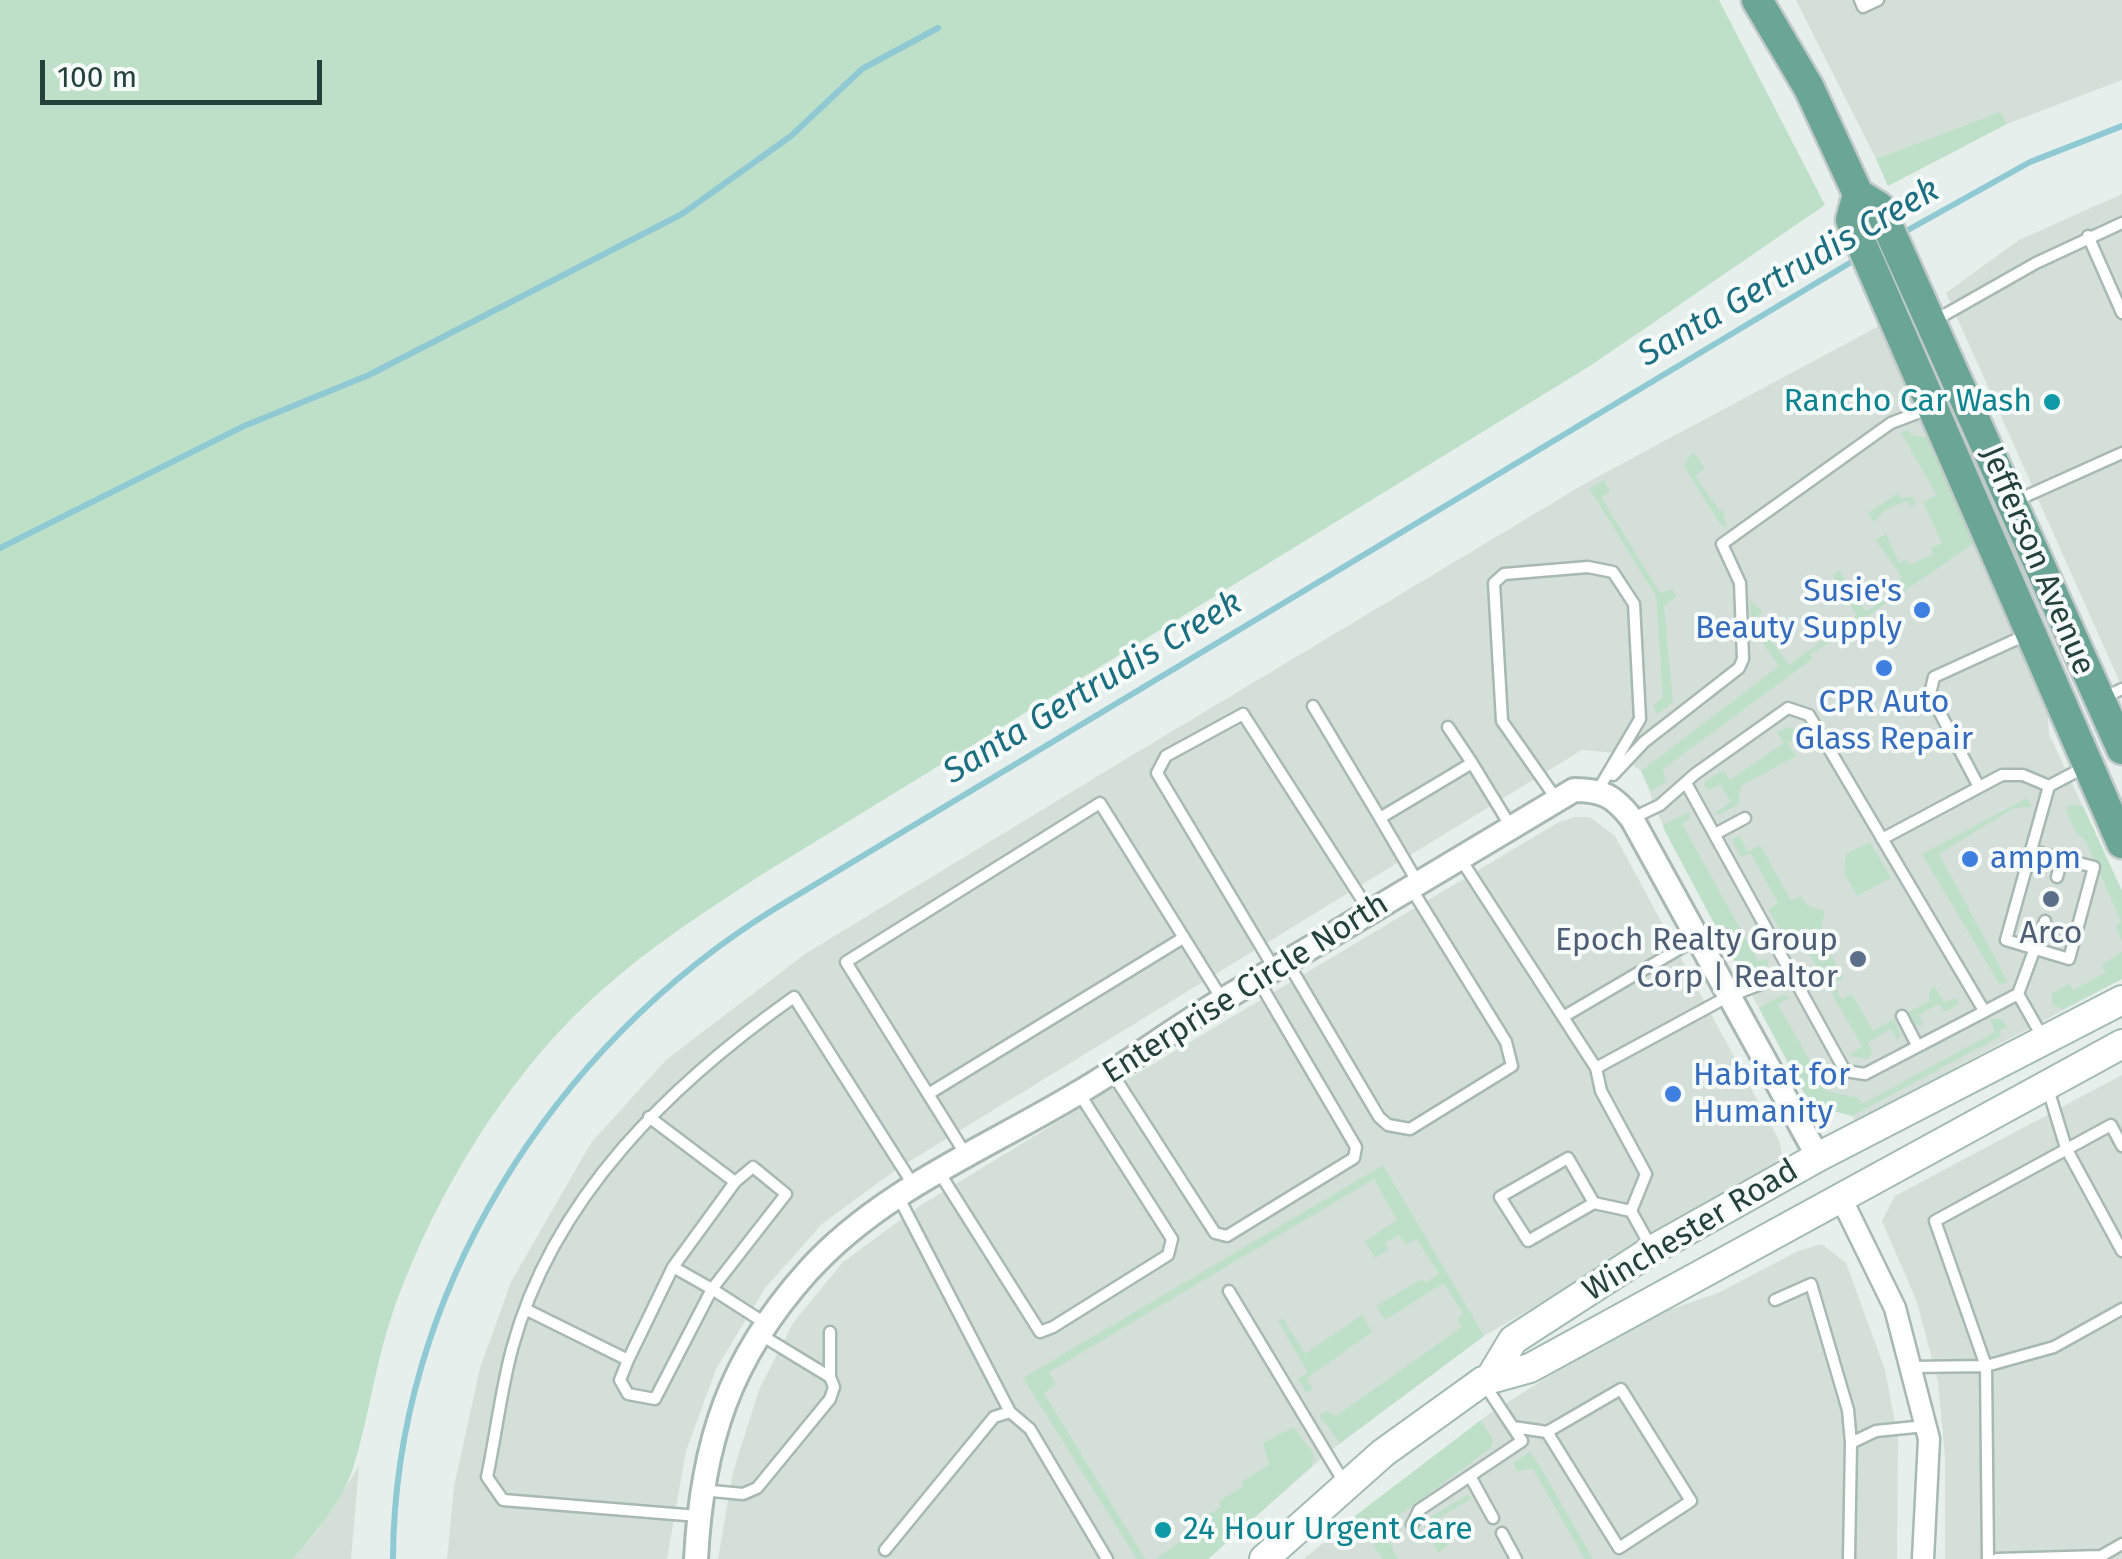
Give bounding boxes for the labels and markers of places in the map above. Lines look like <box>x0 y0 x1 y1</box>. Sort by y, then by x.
place label: Rancho Car Wash <box>1783 383 2032 421</box>
marker: Rancho Car Wash <box>2041 391 2063 413</box>
place label: Susie's Beauty Supply <box>1695 573 1902 648</box>
marker: Susie's Beauty Supply <box>1911 599 1933 621</box>
marker: CPR Auto Glass Repair <box>1873 657 1895 679</box>
place label: CPR Auto Glass Repair <box>1795 684 1973 759</box>
place label: ampm <box>1990 840 2081 878</box>
marker: ampm <box>1959 848 1981 870</box>
marker: Arco <box>2040 888 2062 910</box>
place label: Arco <box>2019 915 2083 953</box>
place label: Epoch Realty Group Corp | Realtor <box>1555 922 1838 997</box>
marker: Epoch Realty Group Corp | Realtor <box>1847 948 1869 970</box>
place label: Habitat for Humanity <box>1693 1057 1850 1132</box>
marker: Habitat for Humanity <box>1662 1083 1684 1105</box>
place label: 24 Hour Urgent Care <box>1183 1511 1473 1549</box>
marker: 24 Hour Urgent Care <box>1152 1519 1174 1541</box>

